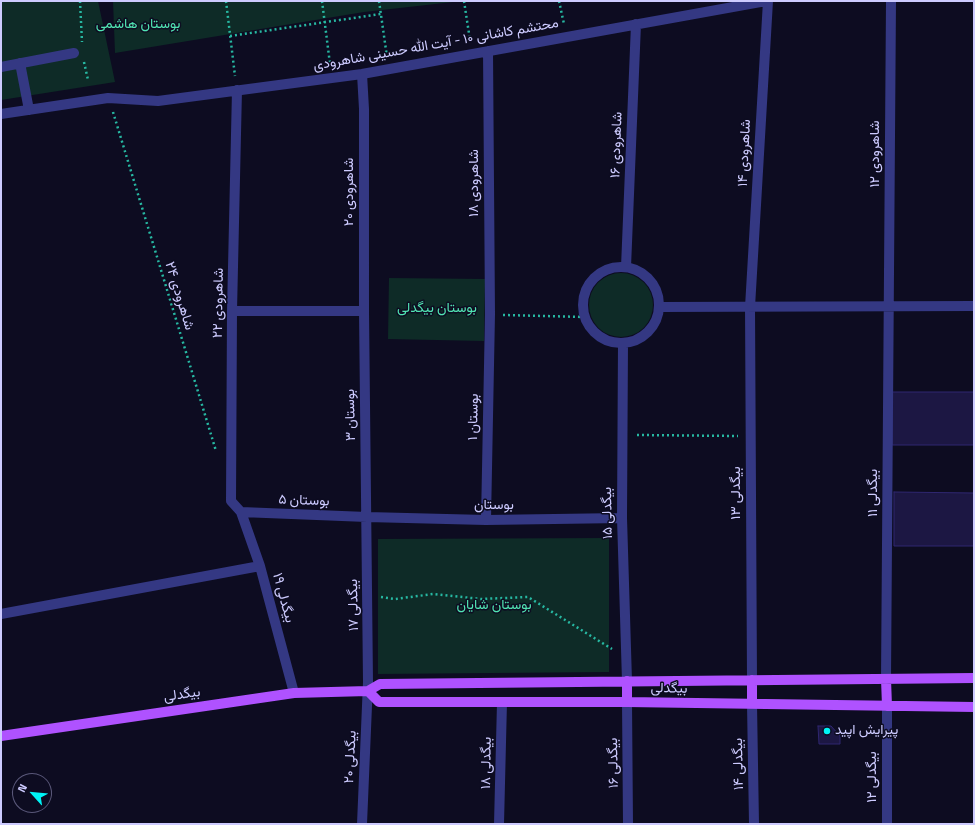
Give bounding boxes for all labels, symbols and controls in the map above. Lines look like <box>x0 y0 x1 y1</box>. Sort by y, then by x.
street label: محتشم کاشانی ۱۰ - آیت الله حسینی شاهرودی <box>312 15 560 75</box>
park label: بوستان هاشمی <box>96 17 180 33</box>
street label: شاهرودی ۱۶ <box>607 112 627 178</box>
street label: شاهرودی ۱۴ <box>735 119 755 187</box>
street label: شاهرودی ۱۲ <box>868 121 884 187</box>
street label: شاهرودی ۱۸ <box>467 149 483 217</box>
street label: شاهرودی ۲۰ <box>342 158 358 226</box>
street label: شاهرودی ۲۴ <box>161 260 197 332</box>
street label: شاهرودی ۲۲ <box>210 268 228 338</box>
park label: بوستان بیگدلی <box>397 301 477 317</box>
street label: بوستان ۳ <box>342 389 360 441</box>
street label: بوستان ۱ <box>465 393 483 441</box>
street label: بیگدلی ۱۳ <box>729 466 745 520</box>
street label: بیگدلی ۱۱ <box>866 469 882 517</box>
street label: بیگدلی ۱۵ <box>599 487 617 539</box>
street label: بوستان ۵ <box>278 492 330 510</box>
street label: بوستان <box>474 498 514 514</box>
street label: بیگدلی ۱۹ <box>268 571 298 625</box>
street label: بیگدلی ۱۷ <box>345 579 363 631</box>
park label: بوستان شایان <box>456 598 532 614</box>
street label: بیگدلی <box>650 680 688 698</box>
street label: بیگدلی <box>163 684 201 706</box>
place label: پیرایش اپید <box>835 723 898 739</box>
marker: پیرایش اپید <box>822 726 832 736</box>
street label: بیگدلی ۲۰ <box>341 730 361 784</box>
street label: بیگدلی ۱۸ <box>478 737 496 789</box>
street label: بیگدلی ۱۶ <box>605 737 623 789</box>
street label: بیگدلی ۱۴ <box>730 738 748 790</box>
street label: بیگدلی ۱۲ <box>865 751 881 803</box>
north arrow <box>12 773 52 813</box>
text: N <box>13 781 31 795</box>

